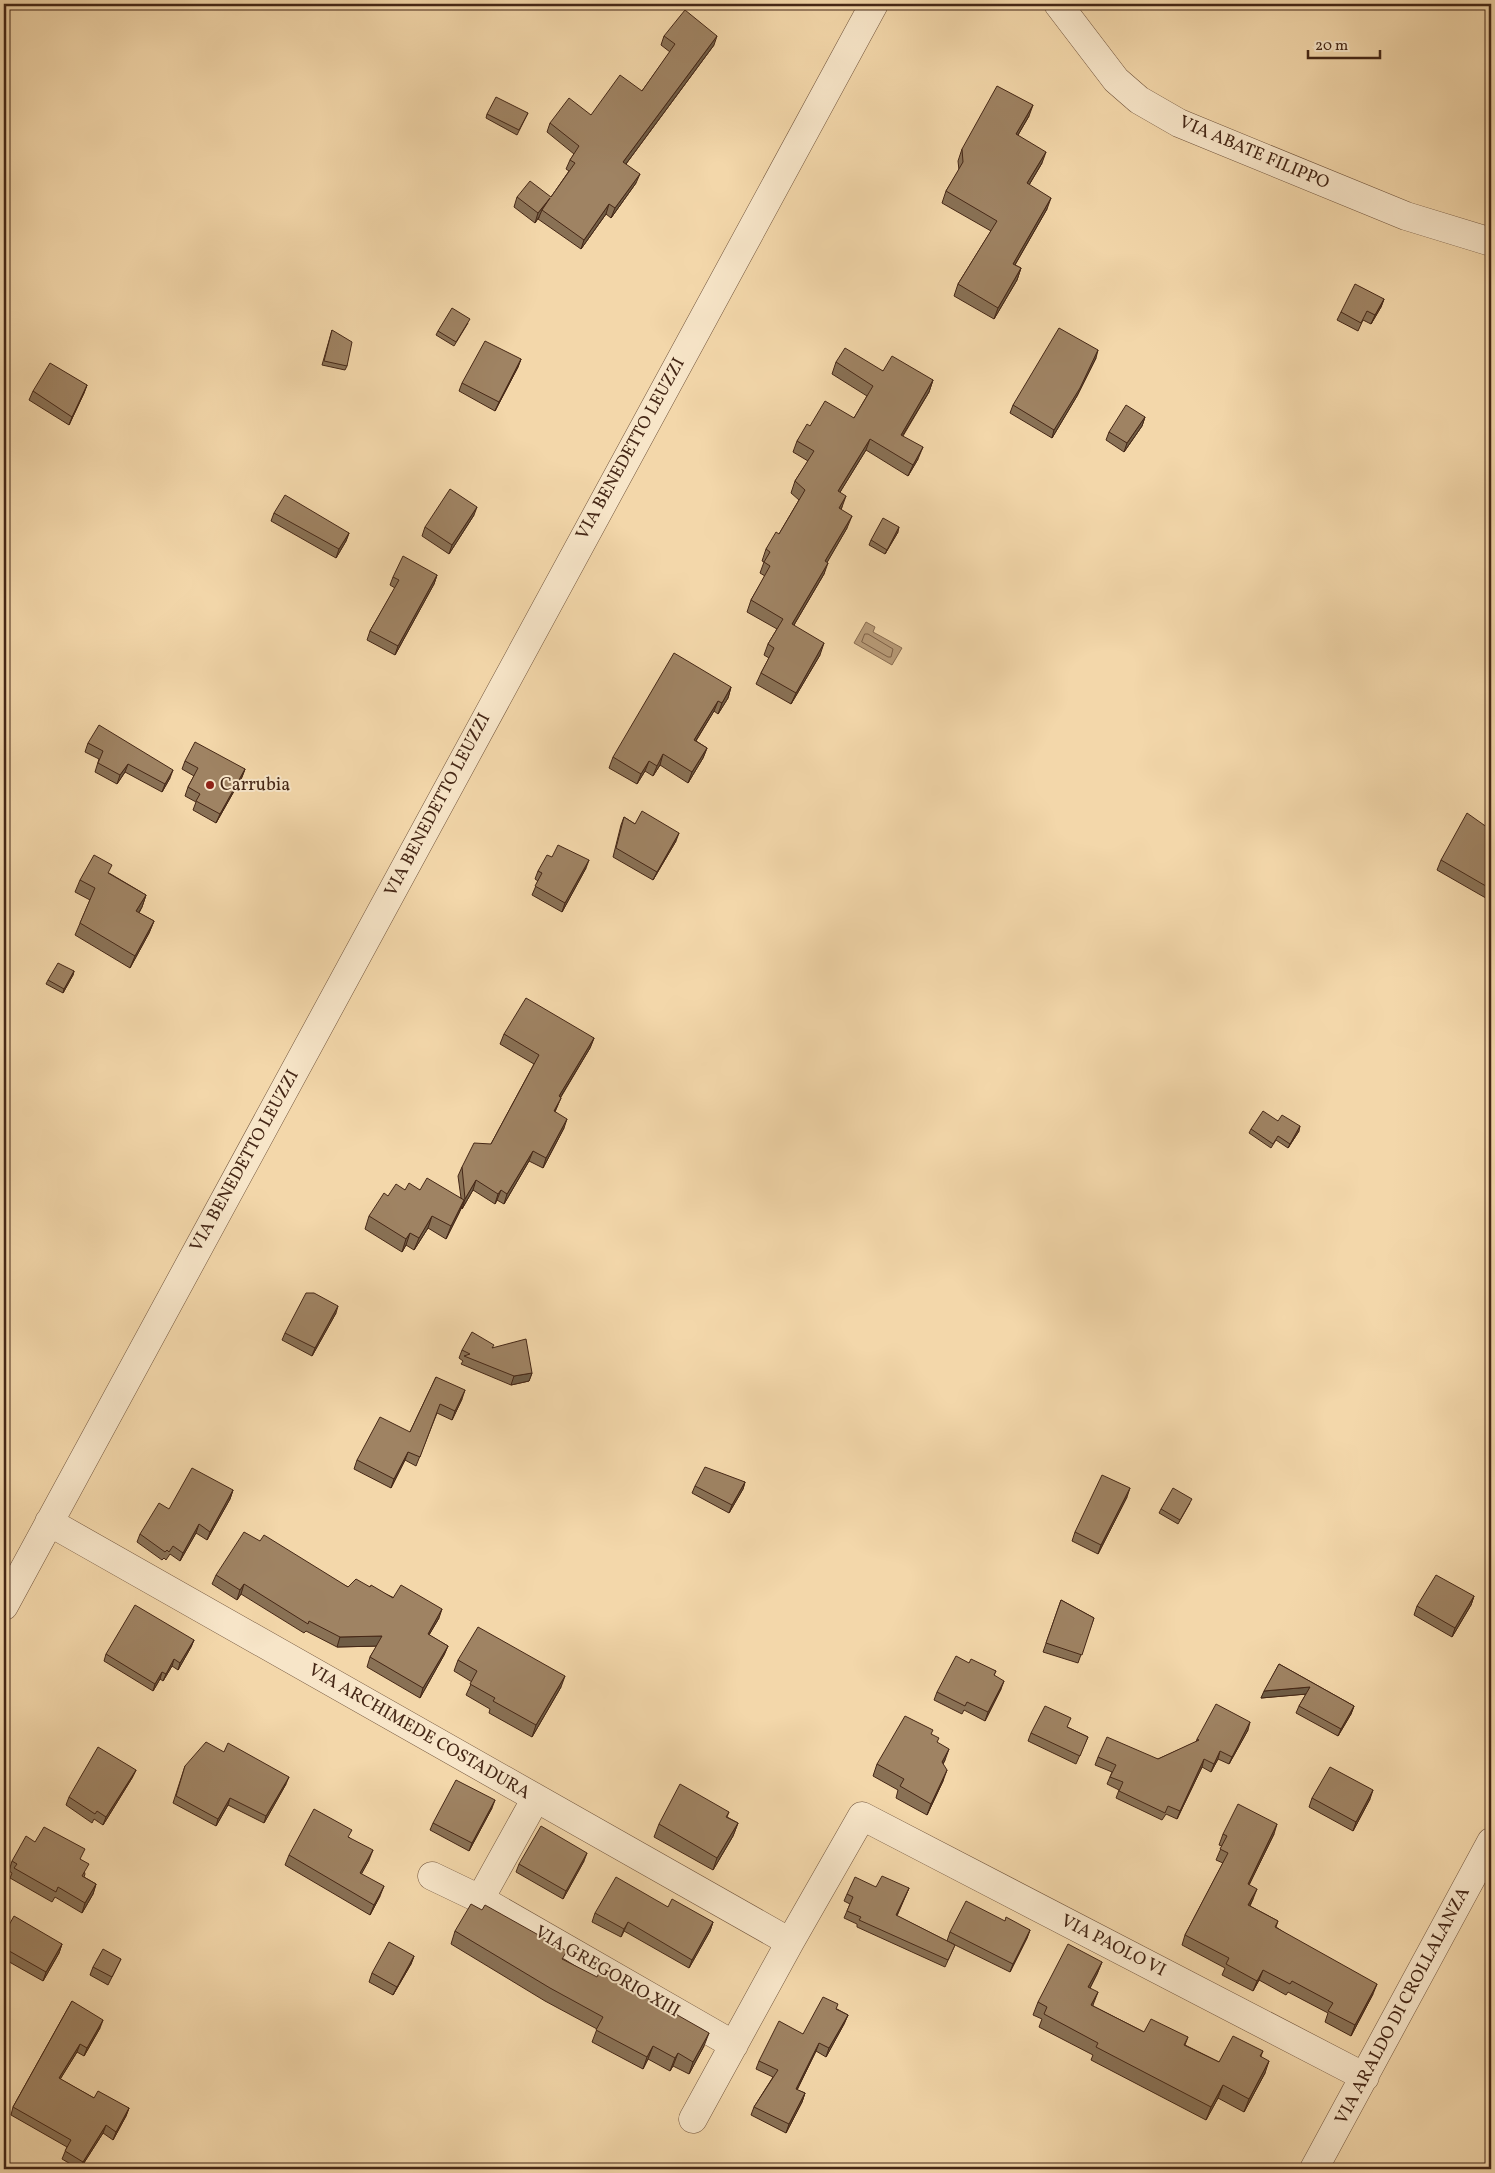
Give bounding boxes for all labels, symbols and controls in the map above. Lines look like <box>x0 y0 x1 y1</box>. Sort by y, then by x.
scale bar <box>1308 28 1380 60</box>
text: 20 m <box>1315 36 1348 57</box>
street label: VIA ABATE FILIPPO <box>1175 110 1333 196</box>
street label: VIA BENEDETTO LEUZZI <box>570 353 692 545</box>
street label: VIA BENEDETTO LEUZZI <box>379 709 497 901</box>
place label: Carrubia <box>220 773 290 798</box>
marker: Carrubia <box>204 779 216 791</box>
street label: VIA BENEDETTO LEUZZI <box>184 1065 306 1257</box>
street label: VIA ARCHIMEDE COSTADURA <box>303 1658 535 1806</box>
street label: VIA ARALDO DI CROLLALANZA <box>1330 1882 1477 2129</box>
street label: VIA PAOLO VI <box>1056 1909 1170 1983</box>
street label: VIA GREGORIO XIII <box>530 1920 684 2024</box>

